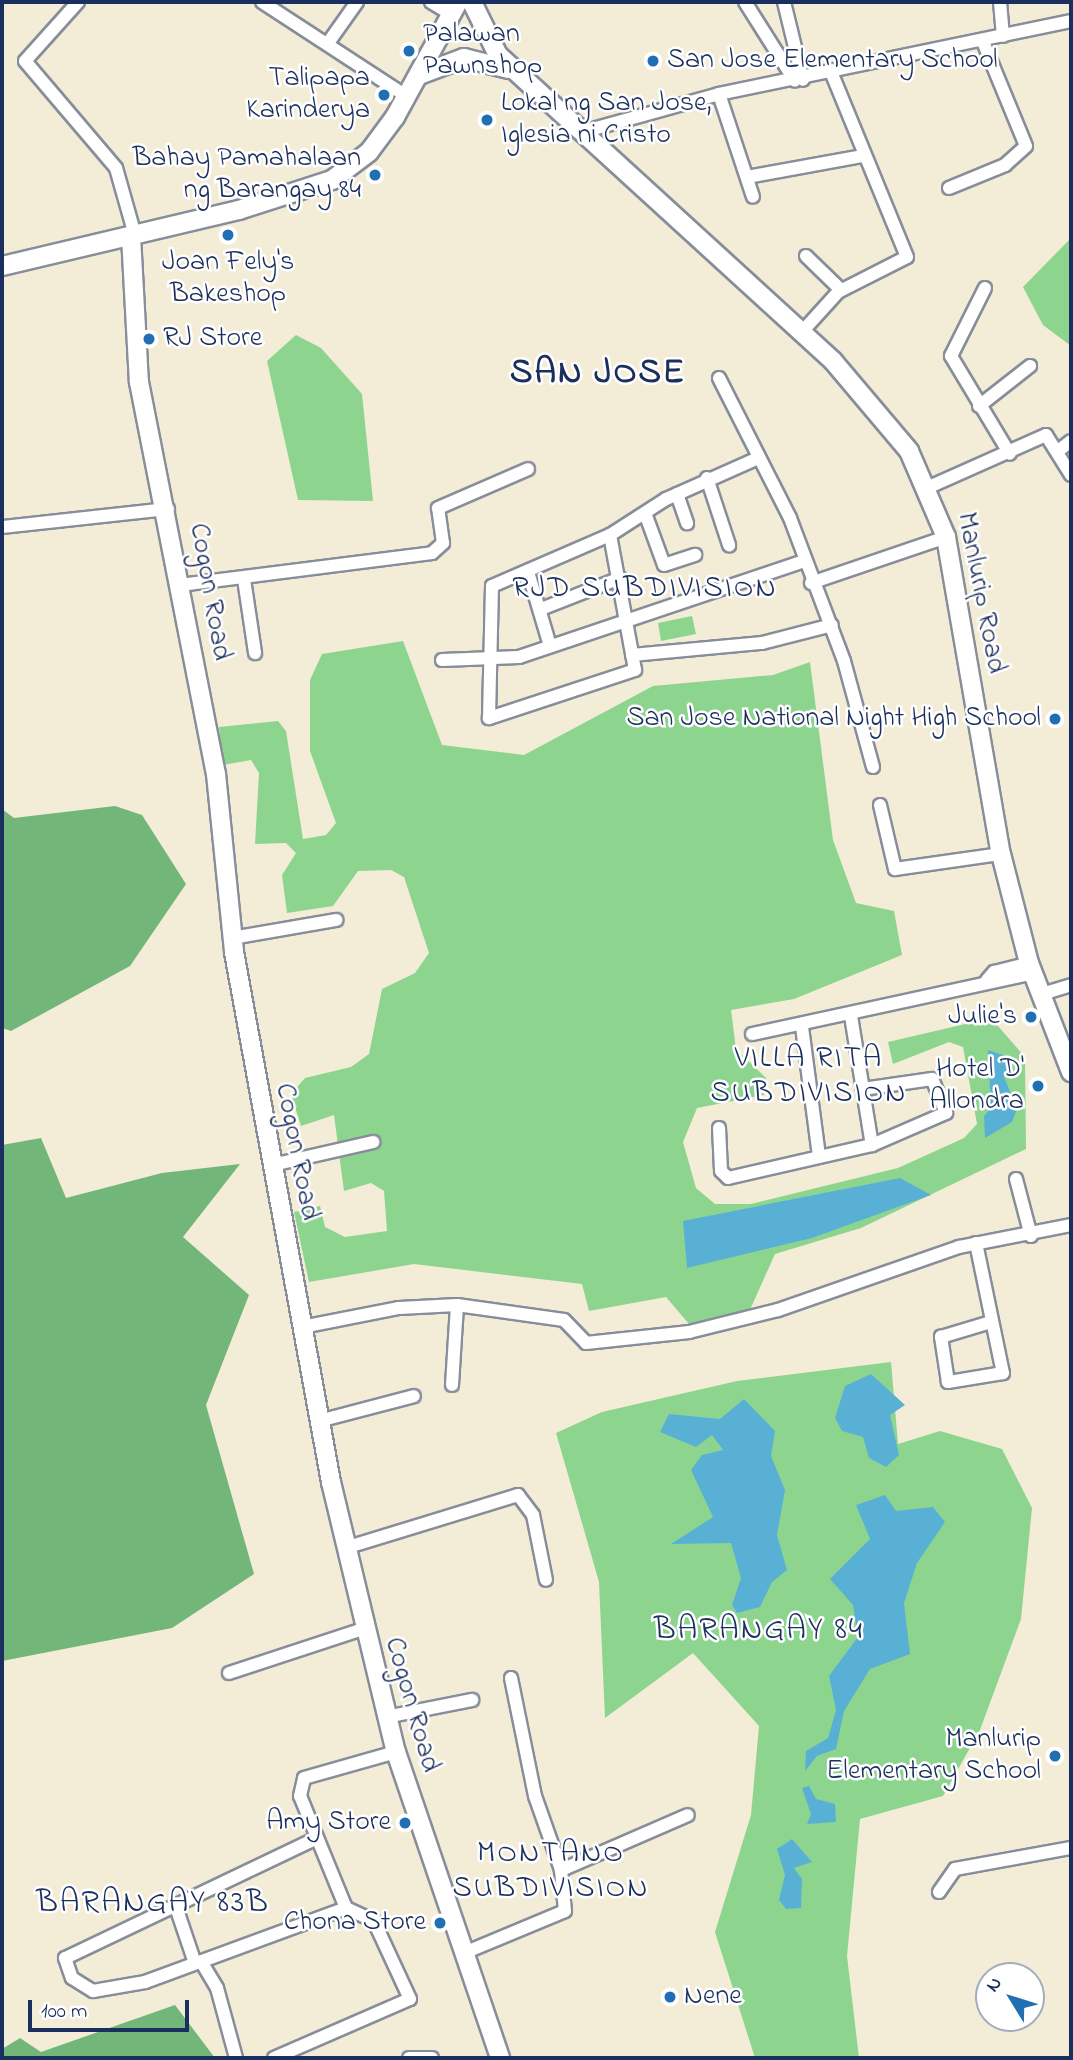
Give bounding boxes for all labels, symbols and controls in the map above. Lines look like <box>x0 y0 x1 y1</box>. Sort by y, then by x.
place label: Palawan Pawnshop <box>423 18 542 84</box>
marker: Palawan Pawnshop <box>401 43 417 59</box>
place label: San Jose Elementary School <box>667 44 998 78</box>
marker: San Jose Elementary School <box>645 53 661 69</box>
place label: Talipapa Karinderya <box>246 62 370 128</box>
marker: Talipapa Karinderya <box>376 87 392 103</box>
place label: Lokal ng San Jose, Iglesia ni Cristo <box>501 87 711 153</box>
marker: Lokal ng San Jose, Iglesia ni Cristo <box>479 112 495 128</box>
place label: Bahay Pamahalaan ng Barangay 84 <box>132 142 361 208</box>
marker: Bahay Pamahalaan ng Barangay 84 <box>367 167 383 183</box>
marker: Joan Fely's Bakeshop <box>220 227 236 243</box>
place label: Joan Fely's Bakeshop <box>162 246 294 312</box>
place label: RJ Store <box>163 322 262 356</box>
marker: RJ Store <box>141 331 157 347</box>
district label: SAN JOSE <box>511 353 685 395</box>
street label: Manlurip Road <box>948 510 1012 676</box>
street label: Cogon Road <box>180 521 238 663</box>
district label: RJD SUBDIVISION <box>514 571 776 607</box>
place label: San Jose National Night High School <box>627 702 1041 736</box>
marker: San Jose National Night High School <box>1047 711 1063 727</box>
place label: Julie's <box>948 1000 1017 1034</box>
marker: Julie's <box>1023 1009 1039 1025</box>
district label: VILLA RITA SUBDIVISION <box>712 1041 906 1112</box>
place label: Hotel D' Allondra <box>929 1053 1024 1119</box>
marker: Hotel D' Allondra <box>1030 1078 1046 1094</box>
street label: Cogon Road <box>266 1081 326 1223</box>
district label: BARANGAY 84 <box>655 1612 863 1650</box>
street label: Cogon Road <box>376 1634 446 1776</box>
place label: Manlurip Elementary School <box>826 1723 1041 1789</box>
marker: Manlurip Elementary School <box>1047 1748 1063 1764</box>
place label: Amy Store <box>266 1806 391 1840</box>
marker: Amy Store <box>397 1815 413 1831</box>
district label: MONTANO SUBDIVISION <box>454 1836 648 1906</box>
district label: BARANGAY 83B <box>38 1885 268 1923</box>
place label: Chona Store <box>284 1906 426 1940</box>
marker: Chona Store <box>432 1915 448 1931</box>
north arrow <box>975 1962 1045 2032</box>
text: N <box>980 1972 1009 1998</box>
place label: Nene <box>684 1980 742 2014</box>
scale bar <box>32 1986 192 2030</box>
marker: Nene <box>662 1989 678 2005</box>
text: 100 m <box>41 1997 87 2027</box>

